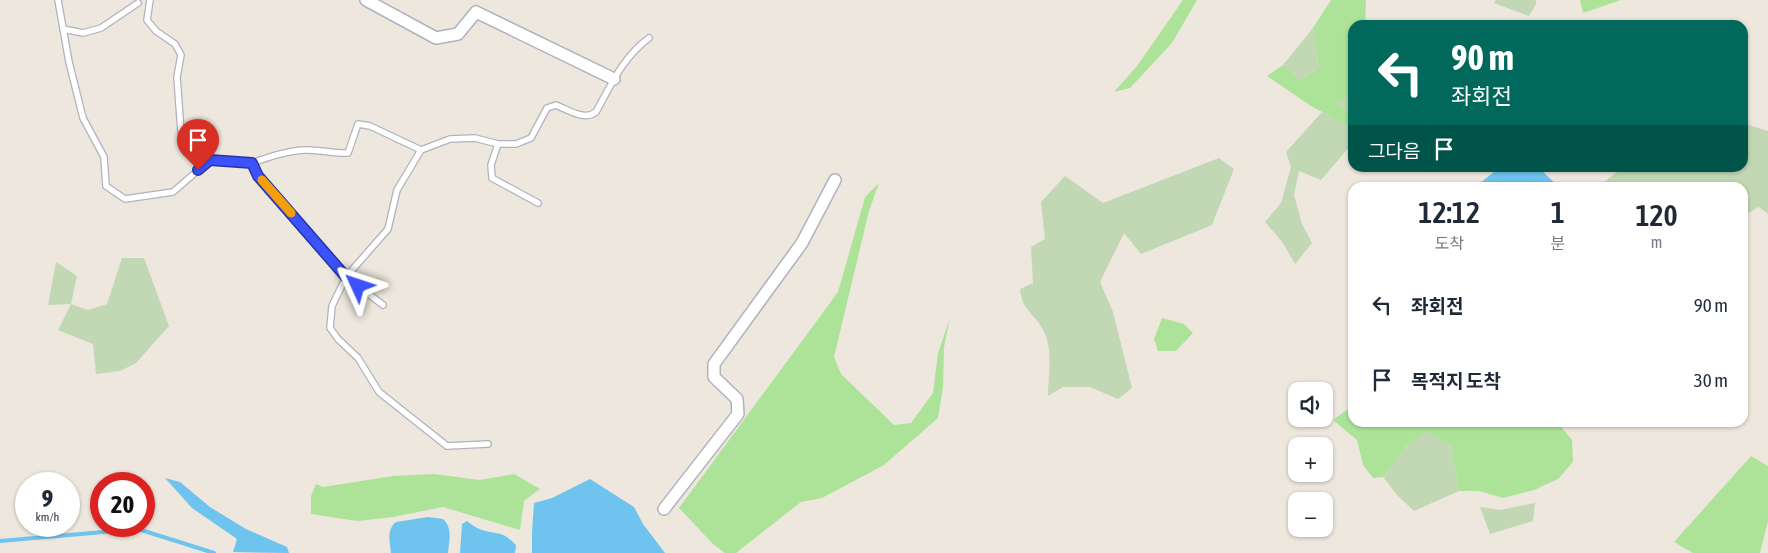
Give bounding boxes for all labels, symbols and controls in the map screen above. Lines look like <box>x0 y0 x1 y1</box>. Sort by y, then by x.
text: 90 m <box>1451 37 1514 77</box>
icon: left <box>1368 40 1433 105</box>
text: 좌회전 <box>1451 83 1512 109</box>
pin <box>177 119 219 170</box>
icon: arrive <box>184 126 212 154</box>
icon: arrive <box>1430 135 1458 163</box>
text: 그다음 <box>1368 140 1420 162</box>
text: 12:12 <box>1418 195 1480 229</box>
text: 1 <box>1551 195 1565 229</box>
text: 120 <box>1635 198 1678 232</box>
text: m <box>1651 233 1662 251</box>
text: 도착 <box>1434 234 1464 252</box>
text: 분 <box>1550 234 1565 252</box>
position arrow <box>331 259 383 311</box>
icon: left <box>1368 291 1396 319</box>
text: 90 m <box>1694 294 1728 316</box>
text: 좌회전 <box>1411 295 1463 317</box>
icon: arrive <box>1368 366 1396 394</box>
text: 30 m <box>1694 369 1728 391</box>
text: 목적지 도착 <box>1411 370 1501 392</box>
map controls <box>1288 382 1333 537</box>
button: sound <box>1288 382 1333 427</box>
button: + <box>1288 437 1333 482</box>
speed limit sign: 20 <box>90 472 155 537</box>
text: 9 <box>42 484 53 512</box>
button: − <box>1288 492 1333 537</box>
text: km/h <box>36 510 59 524</box>

